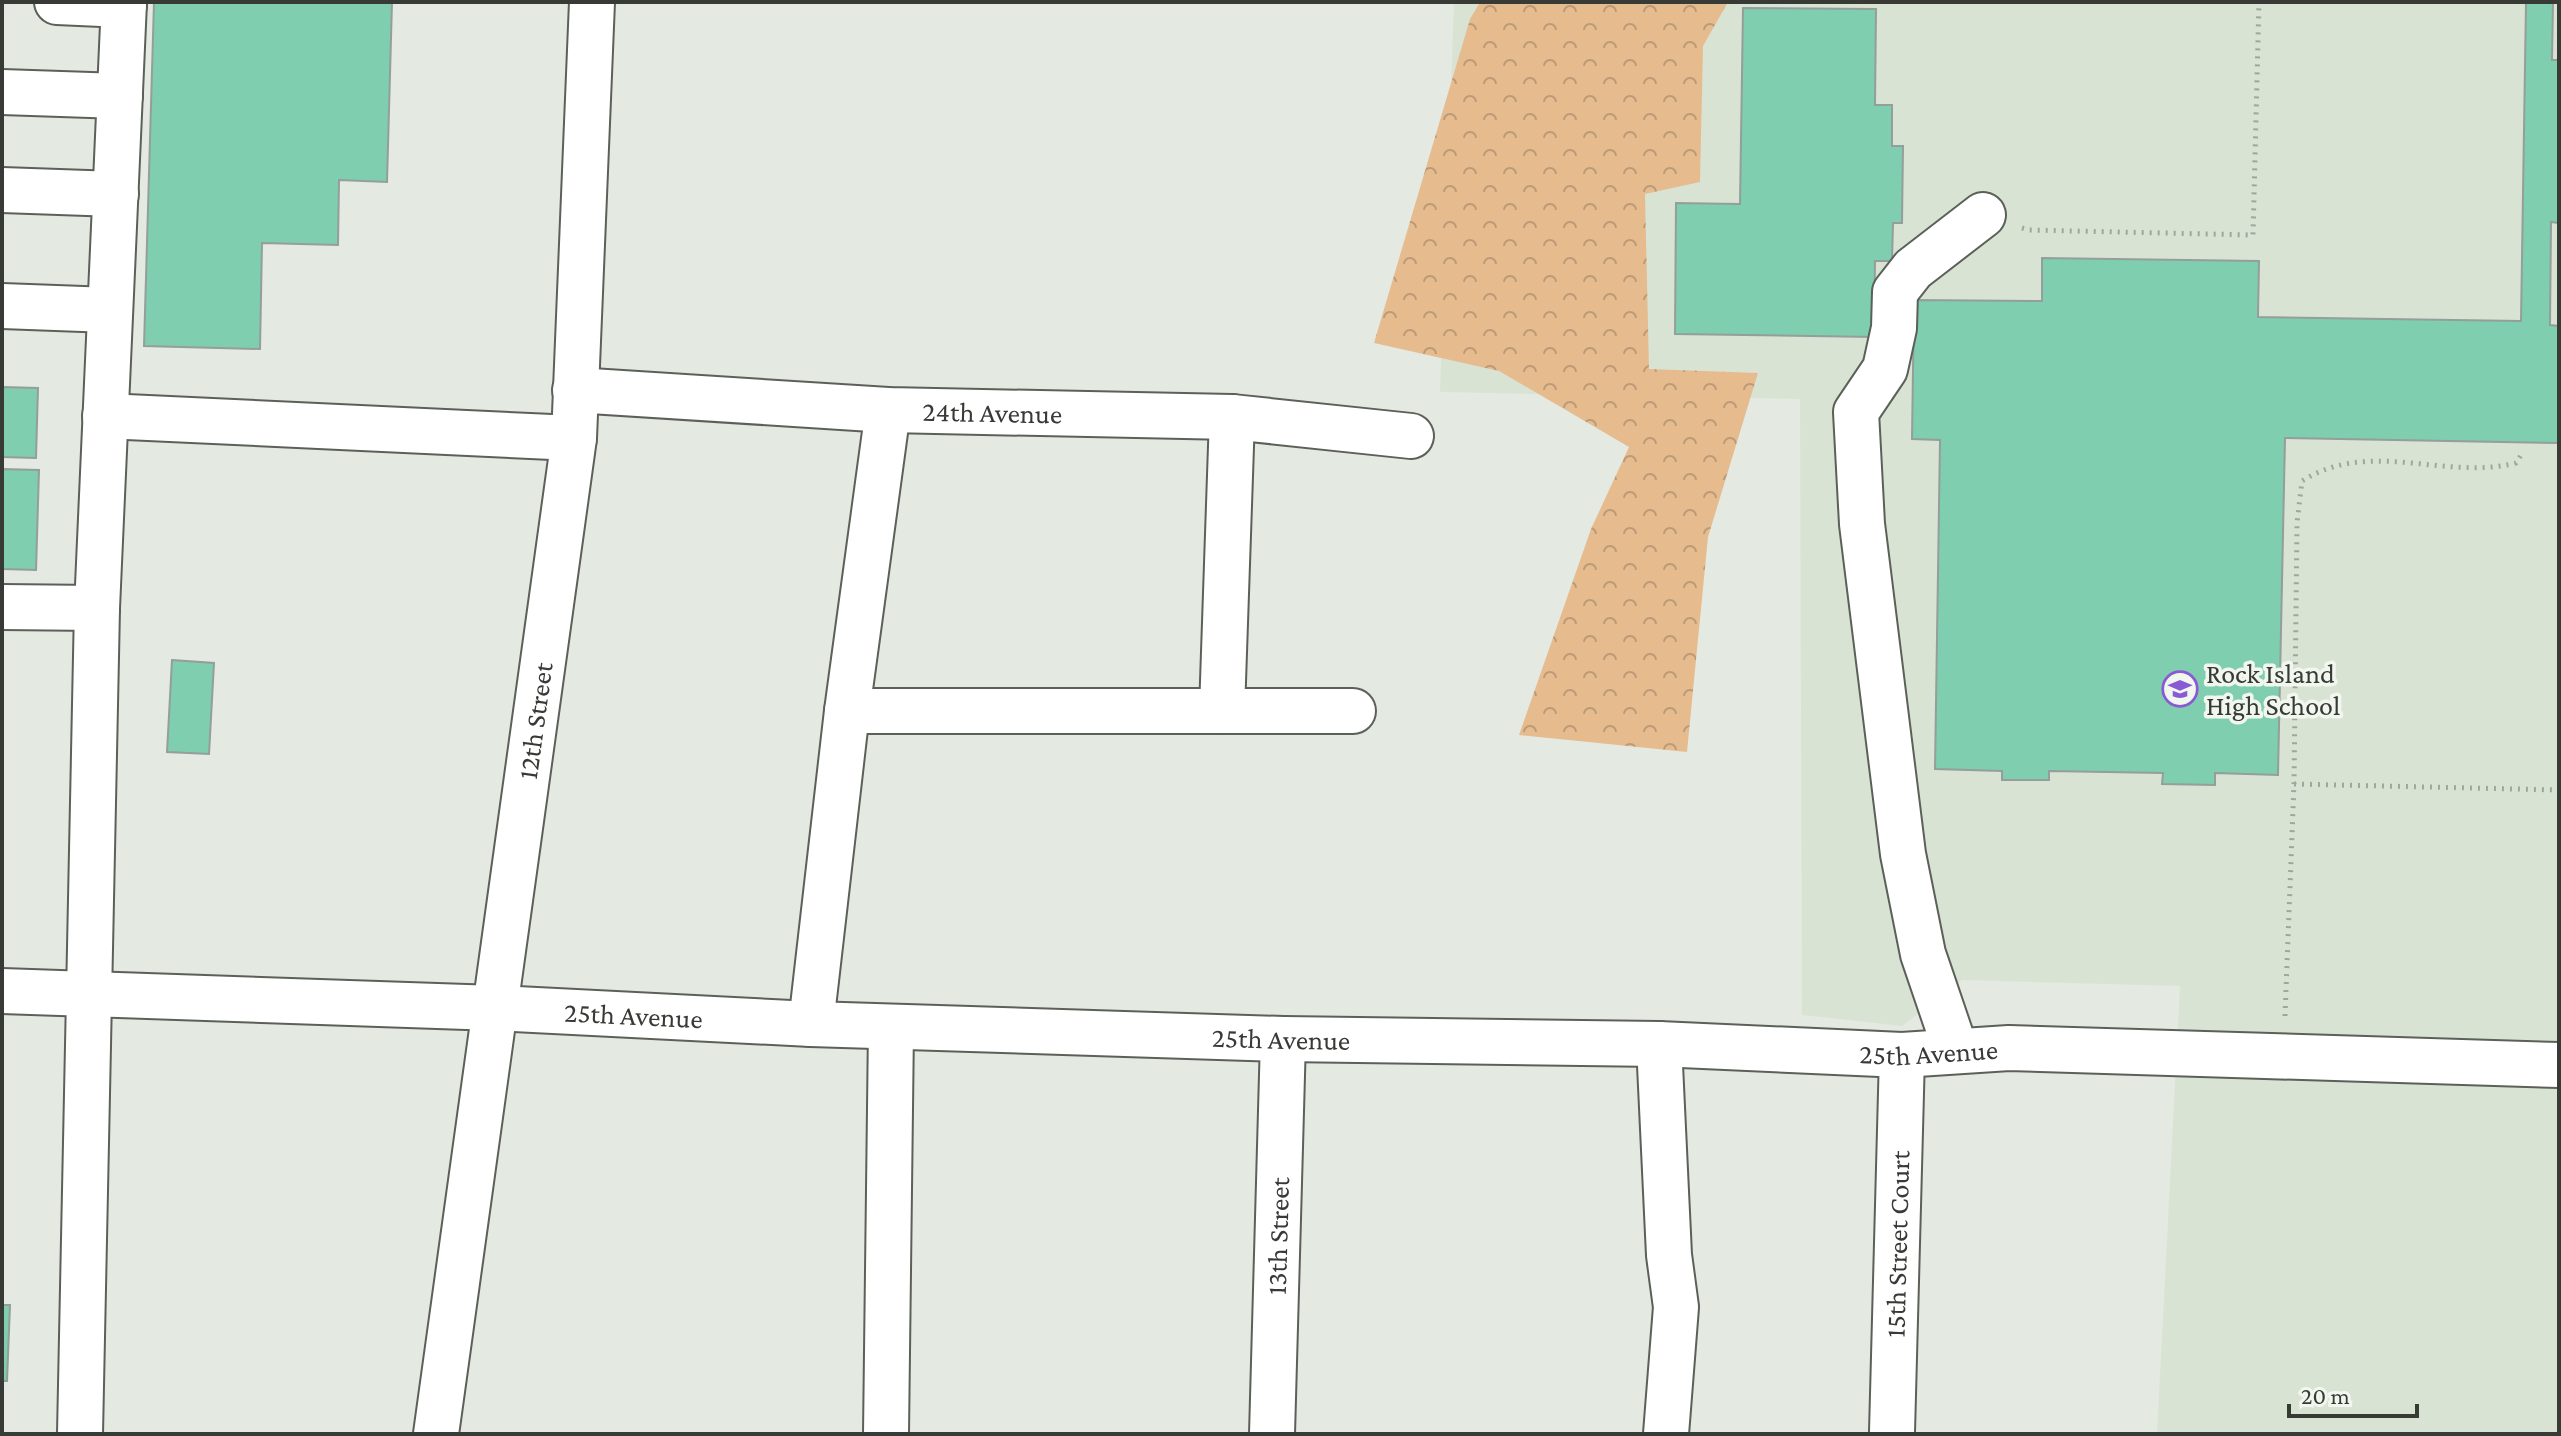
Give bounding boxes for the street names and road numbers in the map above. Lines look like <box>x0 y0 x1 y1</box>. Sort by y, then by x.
street label: 24th Avenue <box>922 395 1063 429</box>
street label: 12th Street <box>511 660 558 781</box>
street label: 25th Avenue <box>564 996 703 1034</box>
street label: 25th Avenue <box>1211 1021 1351 1055</box>
street label: 25th Avenue <box>1859 1033 1999 1071</box>
street label: 15th Street Court <box>1879 1149 1915 1338</box>
street label: 13th Street <box>1260 1176 1295 1295</box>

